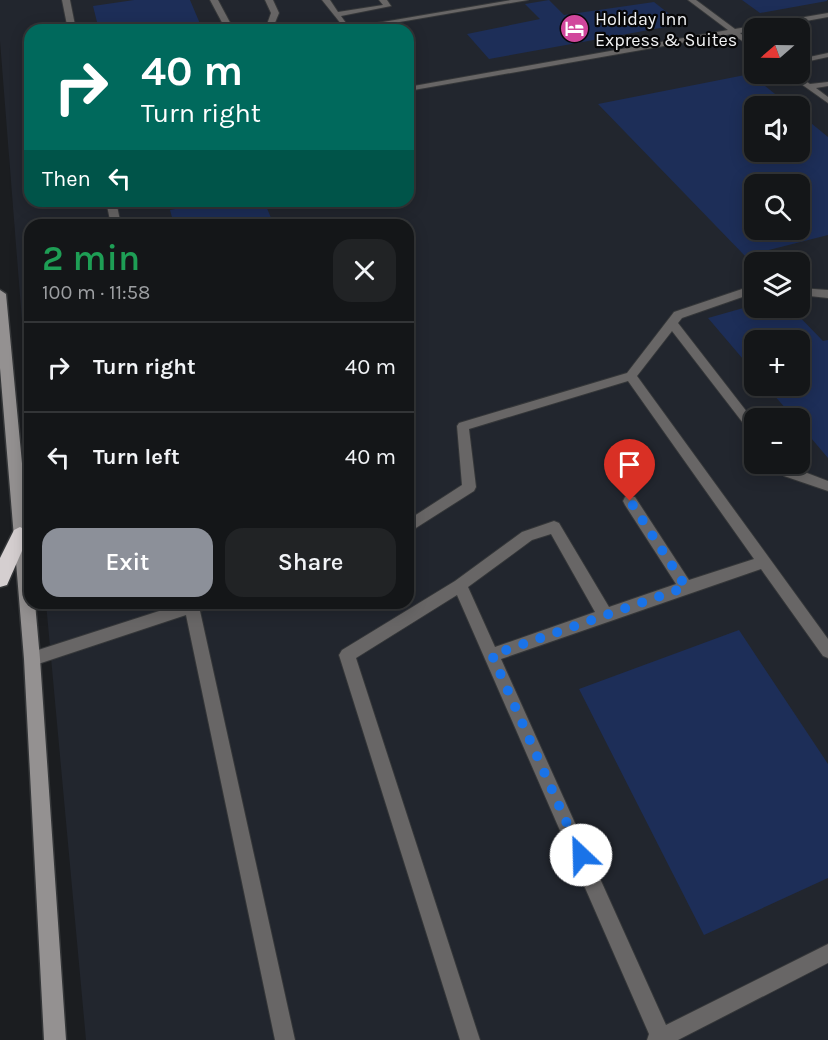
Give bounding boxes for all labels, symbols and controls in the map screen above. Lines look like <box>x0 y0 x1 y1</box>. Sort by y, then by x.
place label: Holiday Inn Express & Suites <box>595 8 737 51</box>
hotel icon: Holiday Inn Express & Suites <box>558 13 590 45</box>
north arrow <box>744 18 810 84</box>
map controls <box>744 18 810 474</box>
text: 40 m <box>141 46 243 96</box>
icon: right <box>42 48 120 126</box>
button: sound <box>744 96 810 162</box>
text: Turn right <box>141 97 261 129</box>
icon: left <box>103 162 136 195</box>
text: Then <box>42 166 91 192</box>
button: search <box>744 174 810 240</box>
text: 2 min <box>42 237 140 279</box>
button: close <box>333 239 396 302</box>
button: layers <box>744 252 810 318</box>
text: 100 m · 11:58 <box>42 281 150 304</box>
button: + <box>744 330 810 396</box>
icon: right <box>42 351 75 384</box>
text: Turn right <box>93 354 196 380</box>
text: 40 m <box>345 354 396 380</box>
button: − <box>744 408 810 474</box>
pin <box>604 439 655 501</box>
icon: left <box>42 441 75 474</box>
text: Turn left <box>93 444 180 470</box>
text: 40 m <box>345 444 396 470</box>
icon: arrive <box>613 448 646 481</box>
button: Exit <box>42 528 213 597</box>
button: Share <box>225 528 396 597</box>
position arrow <box>549 823 613 887</box>

